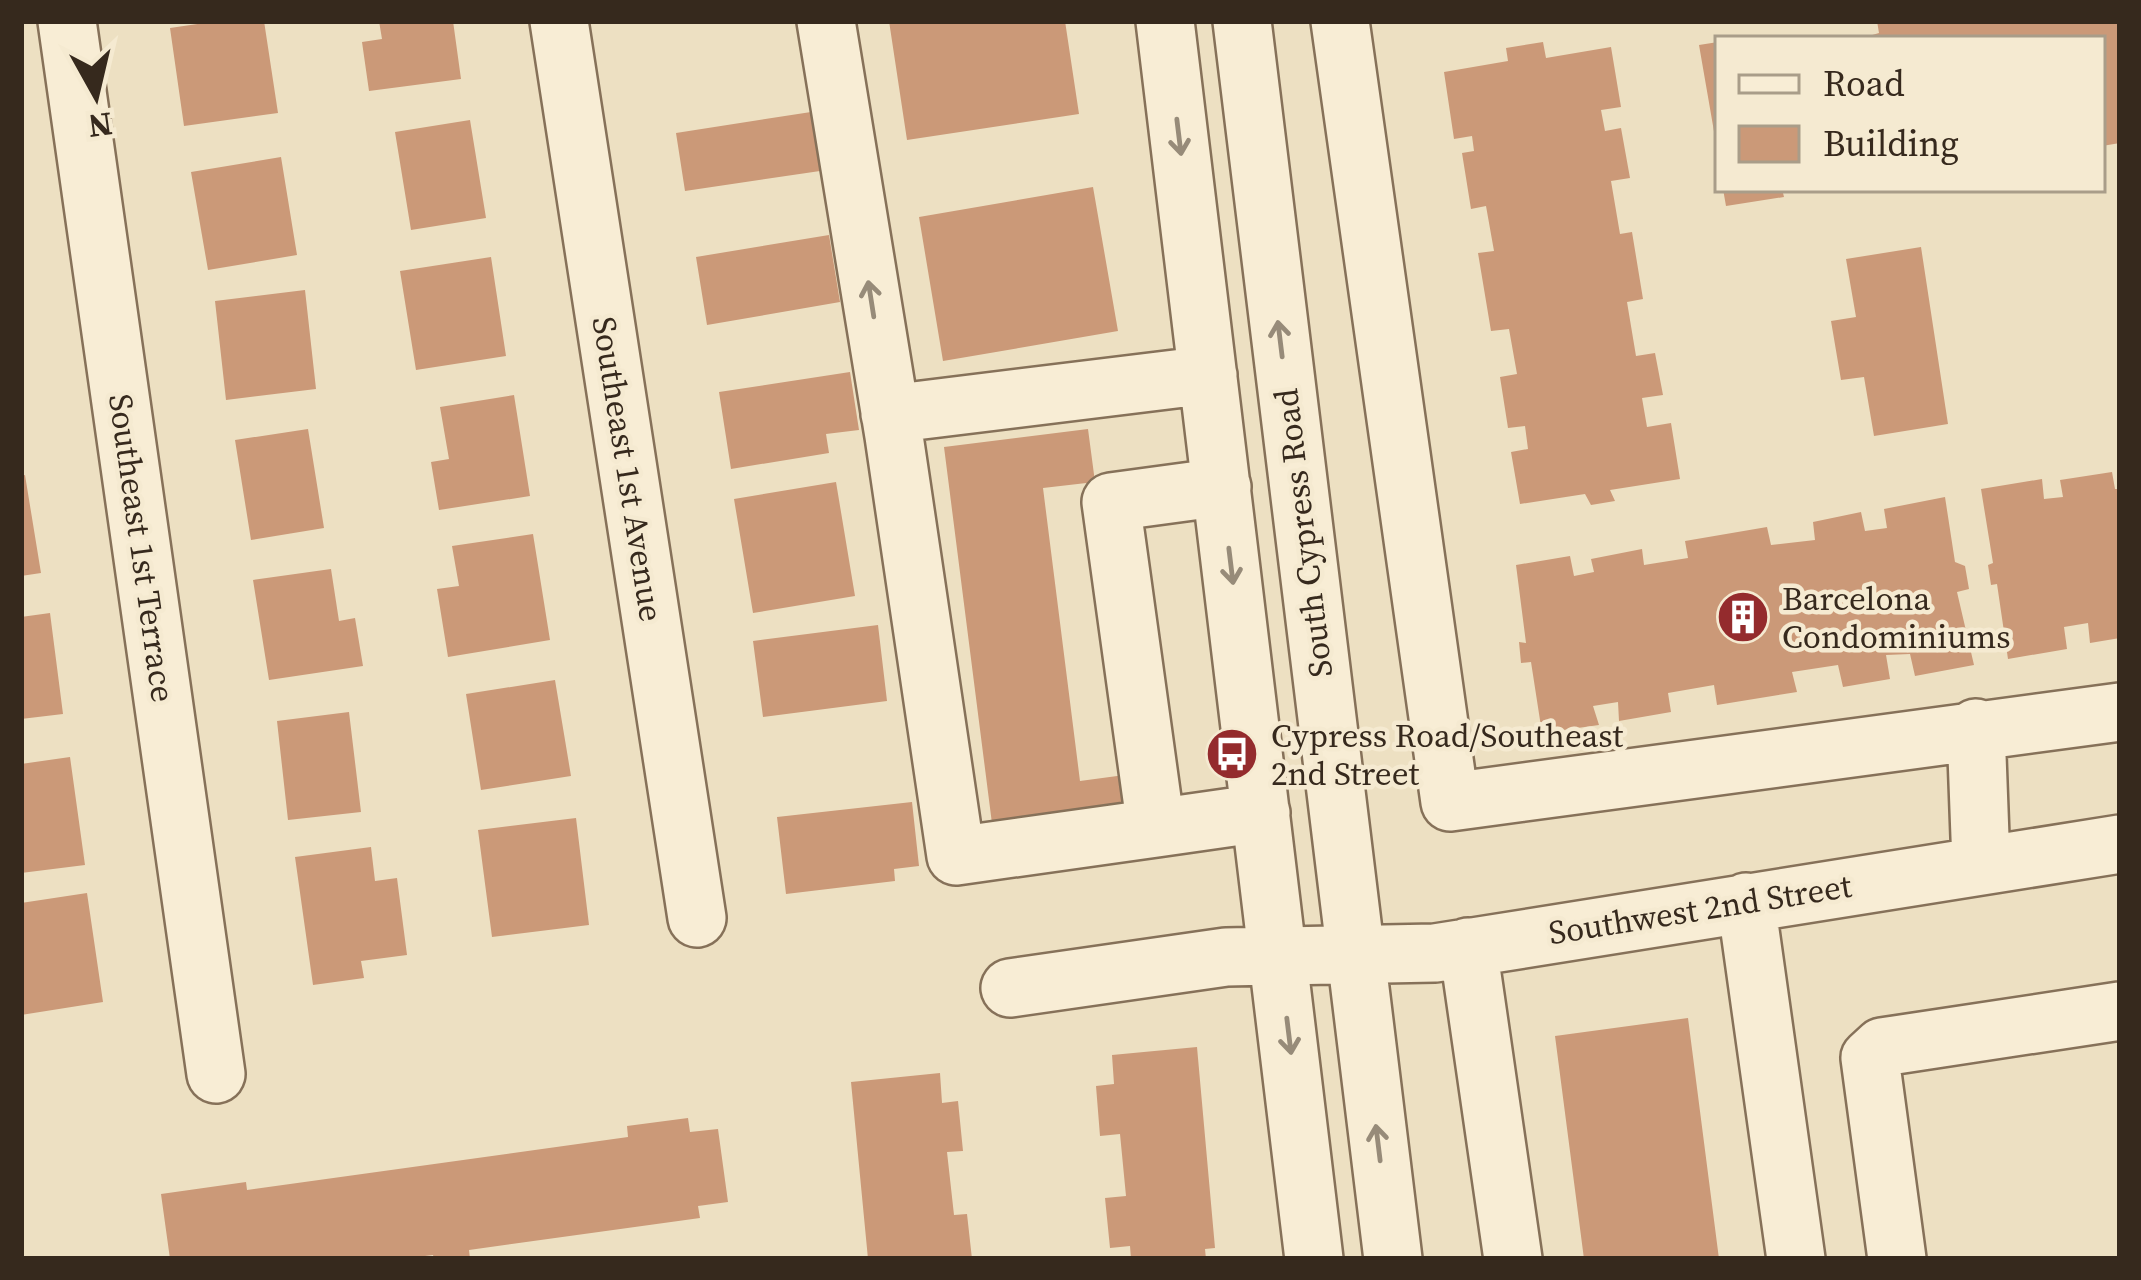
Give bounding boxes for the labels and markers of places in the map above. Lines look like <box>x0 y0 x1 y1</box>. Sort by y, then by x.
place label: Barcelona Condominiums <box>1782 576 2010 659</box>
building icon: Barcelona Condominiums <box>1715 589 1771 645</box>
place label: Cypress Road/Southeast 2nd Street <box>1271 713 1624 796</box>
bus stop icon: Cypress Road/Southeast 2nd Street <box>1204 726 1260 782</box>

